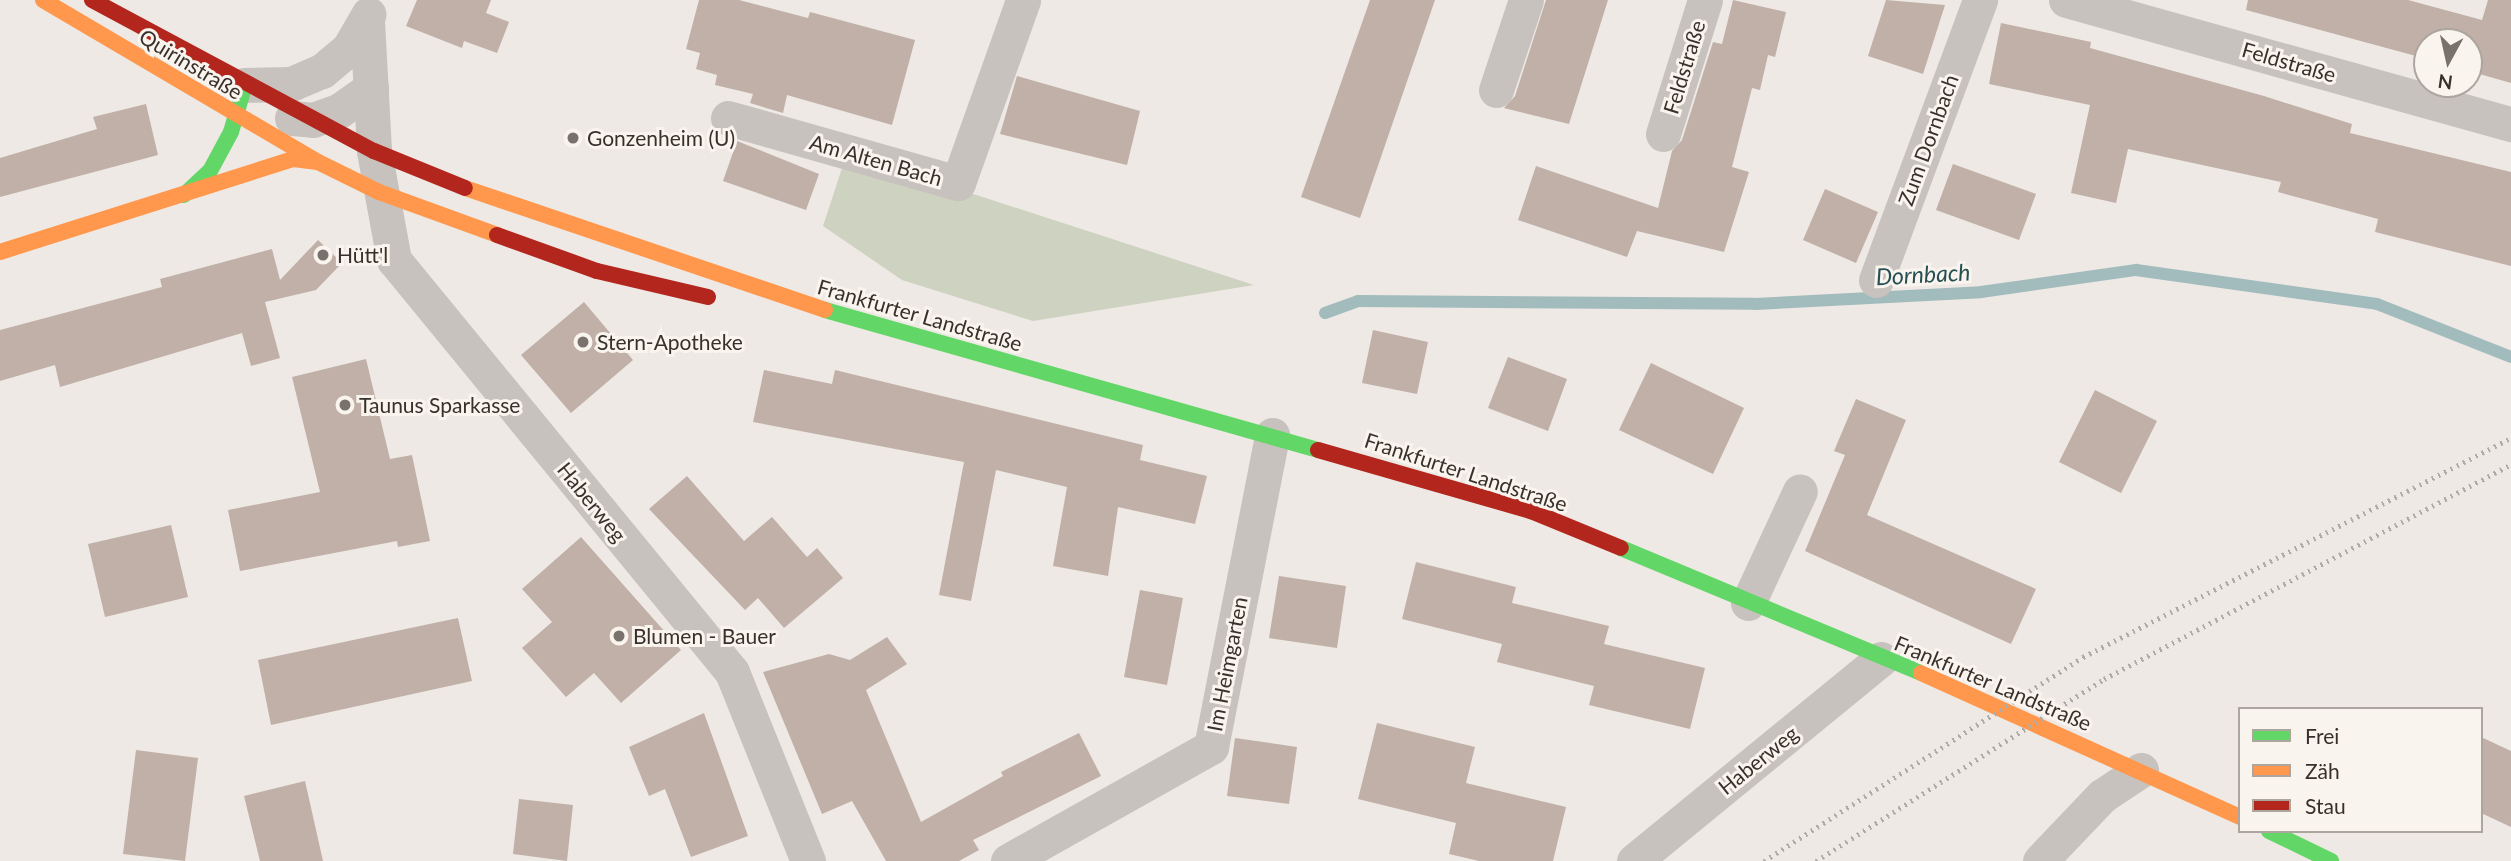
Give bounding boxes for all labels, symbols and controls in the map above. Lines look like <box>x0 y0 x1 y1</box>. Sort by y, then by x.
street label: Feldstraße <box>1658 17 1710 117</box>
street label: Quirinstraße <box>135 23 247 105</box>
north arrow <box>2413 28 2483 98</box>
street label: Feldstraße <box>2239 37 2339 87</box>
text: N <box>2436 70 2454 95</box>
street label: Zum Dornbach <box>1893 71 1963 209</box>
place label: Gonzenheim (U) <box>587 125 735 151</box>
street label: Am Alten Bach <box>807 129 945 191</box>
marker: Gonzenheim (U) <box>565 130 581 146</box>
place label: Hütt'l <box>337 242 388 268</box>
marker: Hütt'l <box>315 247 331 263</box>
water label: Dornbach <box>1875 258 1971 290</box>
street label: Frankfurter Landstraße <box>815 274 1025 356</box>
place label: Stern-Apotheke <box>597 329 743 355</box>
marker: Stern-Apotheke <box>575 334 591 350</box>
place label: Taunus Sparkasse <box>359 392 520 418</box>
marker: Taunus Sparkasse <box>337 397 353 413</box>
street label: Frankfurter Landstraße <box>1361 427 1571 517</box>
street label: Haberweg <box>552 457 632 547</box>
street label: Im Heimgarten <box>1202 594 1252 734</box>
place label: Blumen - Bauer <box>633 623 776 649</box>
marker: Blumen - Bauer <box>611 628 627 644</box>
street label: Frankfurter Landstraße <box>1890 630 2096 736</box>
legend <box>2238 707 2483 833</box>
street label: Haberweg <box>1713 720 1803 800</box>
text: Frei <box>2305 723 2339 748</box>
text: Zäh <box>2305 758 2340 783</box>
text: Stau <box>2305 793 2346 818</box>

